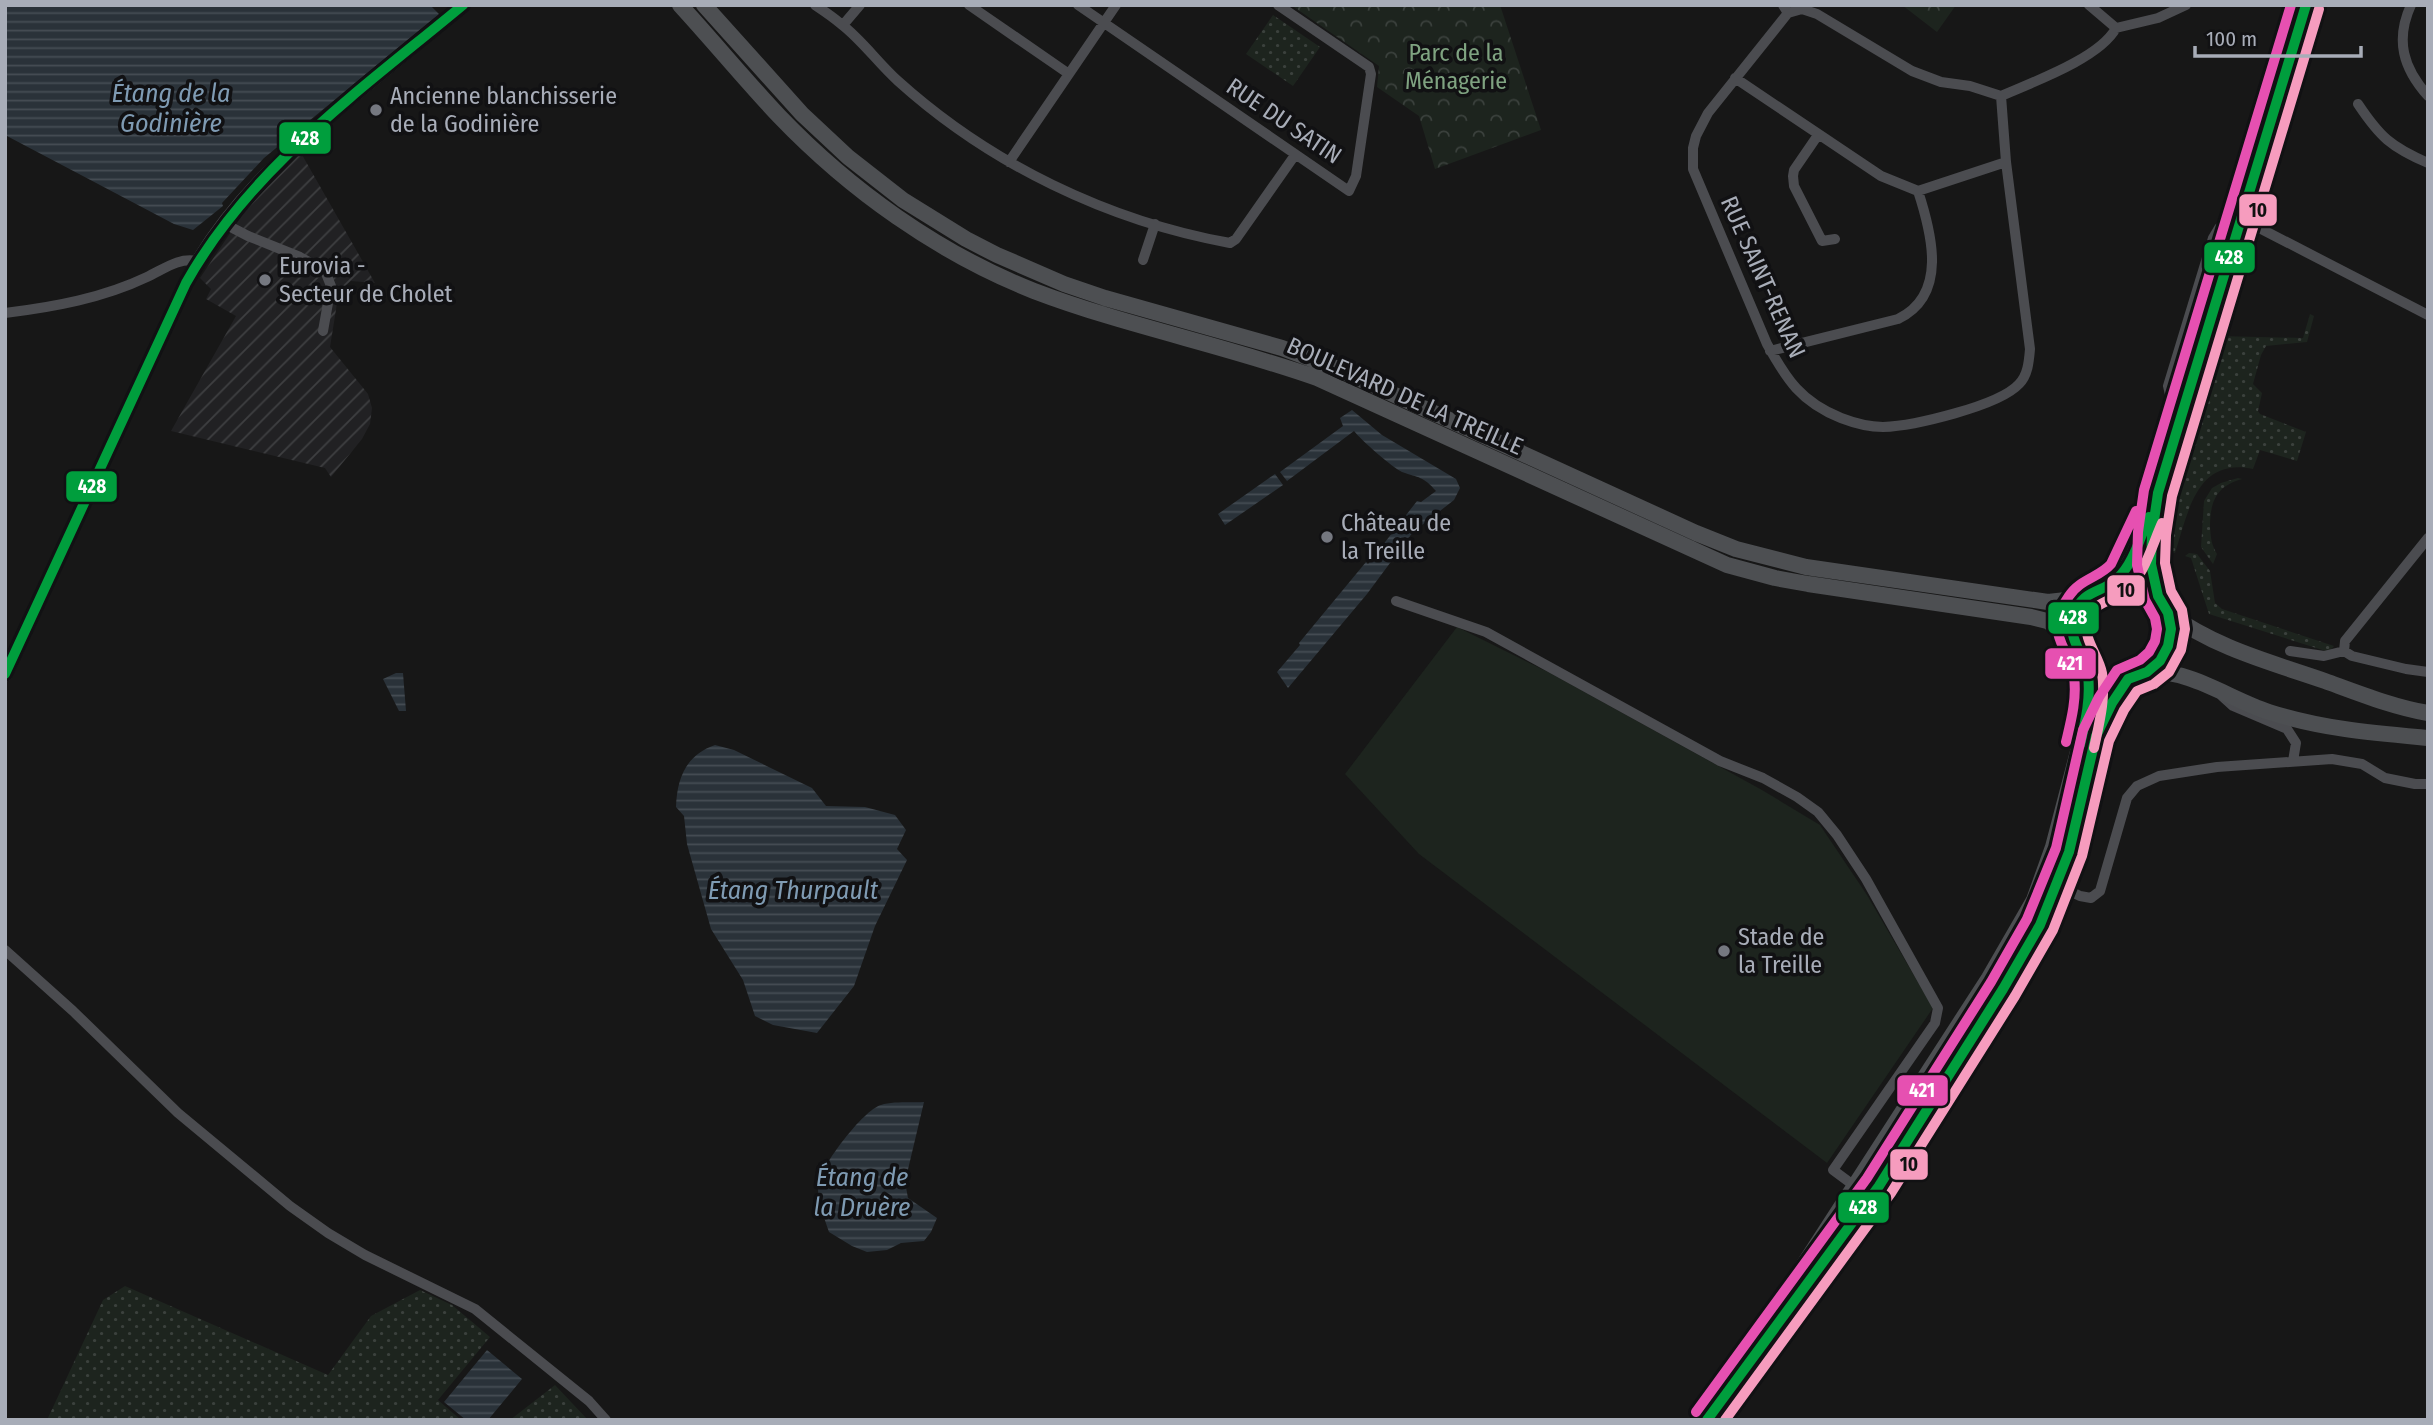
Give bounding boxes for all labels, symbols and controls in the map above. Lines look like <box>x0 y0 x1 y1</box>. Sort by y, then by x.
scale bar <box>2195 14 2361 58</box>
text: 100 m <box>2206 26 2257 52</box>
park label: Parc de la Ménagerie <box>1405 39 1507 95</box>
street label: RUE DU SATIN <box>1221 72 1347 170</box>
water label: Étang de la Godinière <box>112 78 230 139</box>
place label: Ancienne blanchisserie de la Godinière <box>390 82 617 138</box>
marker: Ancienne blanchisserie de la Godinière <box>368 102 384 118</box>
line badge: 428 <box>278 121 332 155</box>
text: 428 <box>291 127 319 150</box>
street label: RUE SAINT-RENAN <box>1715 192 1811 362</box>
line badge: 10 <box>2238 193 2278 227</box>
text: 10 <box>2249 199 2267 222</box>
line badge: 428 <box>2203 241 2256 274</box>
text: 428 <box>2215 246 2243 269</box>
place label: Eurovia - Secteur de Cholet <box>279 252 453 308</box>
marker: Eurovia - Secteur de Cholet <box>257 272 273 288</box>
street label: BOULEVARD DE LA TREILLE <box>1283 331 1527 461</box>
line badge: 428 <box>65 470 118 503</box>
text: 428 <box>78 475 106 498</box>
place label: Château de la Treille <box>1341 509 1451 565</box>
marker: Château de la Treille <box>1319 529 1335 545</box>
line badge: 10 <box>2106 574 2146 607</box>
text: 10 <box>2117 579 2135 602</box>
line badge: 428 <box>2047 601 2100 635</box>
text: 428 <box>2059 606 2087 629</box>
line badge: 421 <box>2044 647 2097 680</box>
text: 421 <box>2057 652 2083 675</box>
water label: Étang Thurpault <box>708 875 879 906</box>
place label: Stade de la Treille <box>1738 923 1824 979</box>
marker: Stade de la Treille <box>1716 943 1732 959</box>
line badge: 421 <box>1896 1074 1949 1107</box>
text: 421 <box>1909 1079 1935 1102</box>
line badge: 10 <box>1889 1148 1929 1181</box>
text: 10 <box>1900 1153 1918 1176</box>
water label: Étang de la Druère <box>814 1162 910 1223</box>
line badge: 428 <box>1837 1191 1890 1224</box>
text: 428 <box>1849 1196 1877 1219</box>

